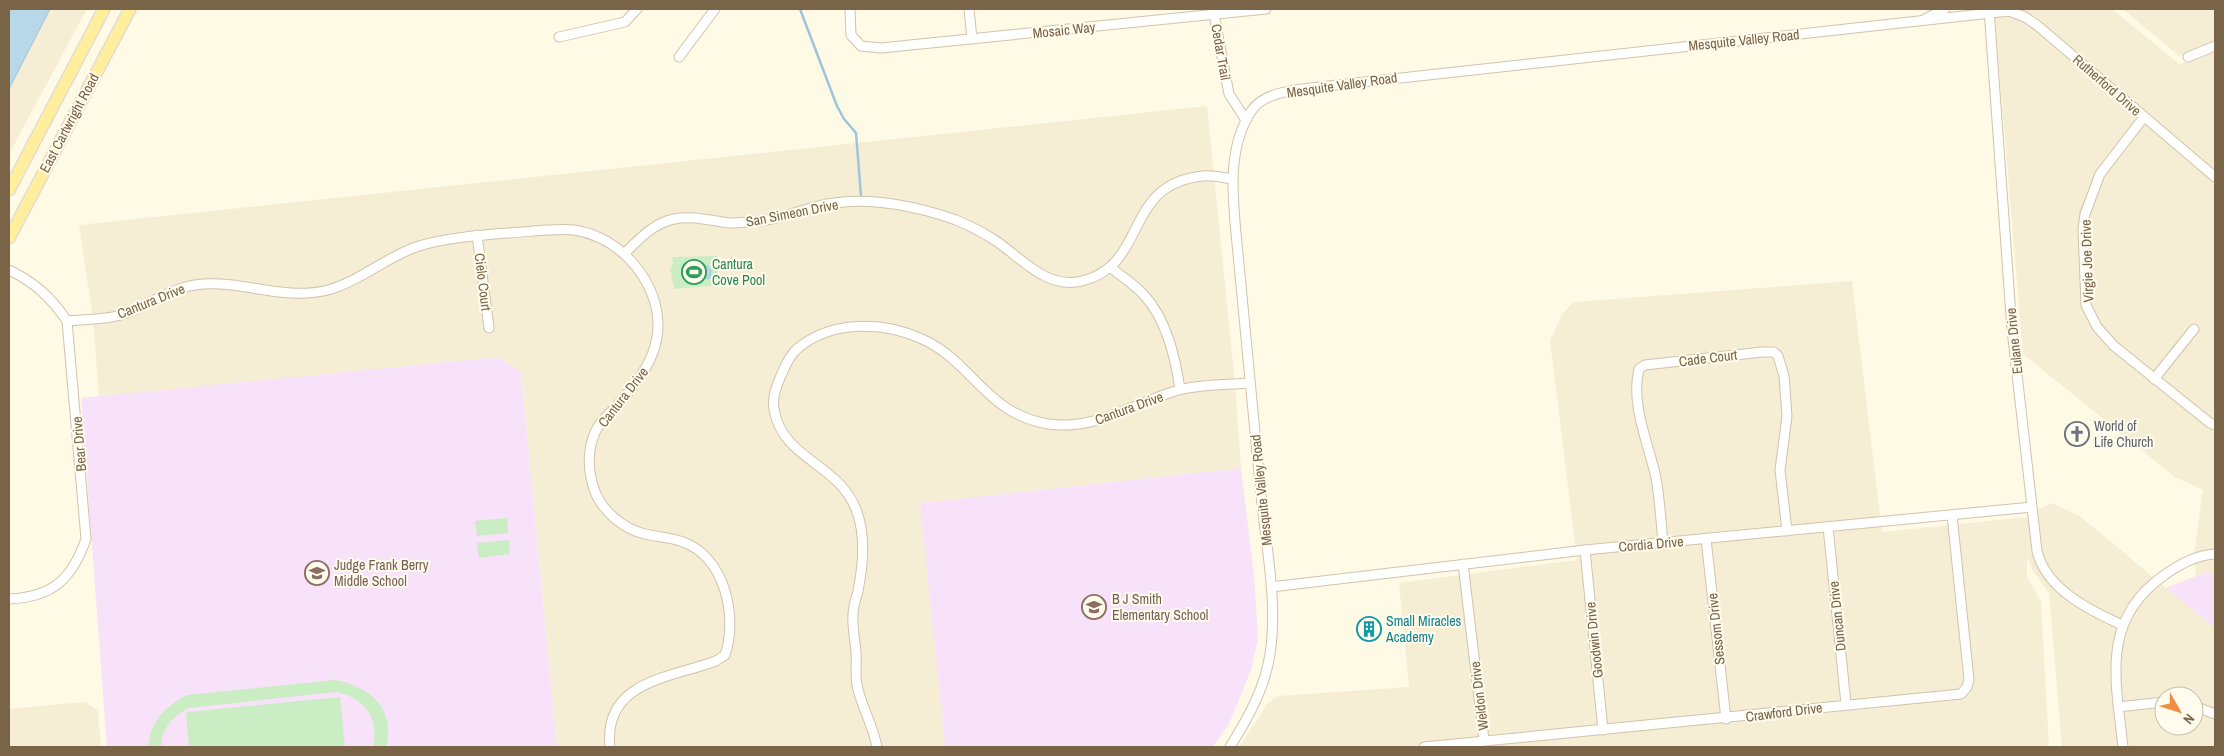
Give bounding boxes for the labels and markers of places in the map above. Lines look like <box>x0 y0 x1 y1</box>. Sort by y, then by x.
place label: Cantura Cove Pool <box>712 255 765 289</box>
sports icon: Cantura Cove Pool <box>681 259 707 285</box>
place label: World of Life Church <box>2094 417 2153 451</box>
church icon: World of Life Church <box>2064 421 2090 447</box>
place label: Judge Frank Berry Middle School <box>334 556 429 590</box>
school or university icon: Judge Frank Berry Middle School <box>304 560 330 586</box>
place label: B J Smith Elementary School <box>1112 590 1208 624</box>
school or university icon: B J Smith Elementary School <box>1081 594 1107 620</box>
place label: Small Miracles Academy <box>1385 612 1462 646</box>
building icon: Small Miracles Academy <box>1356 616 1382 642</box>

